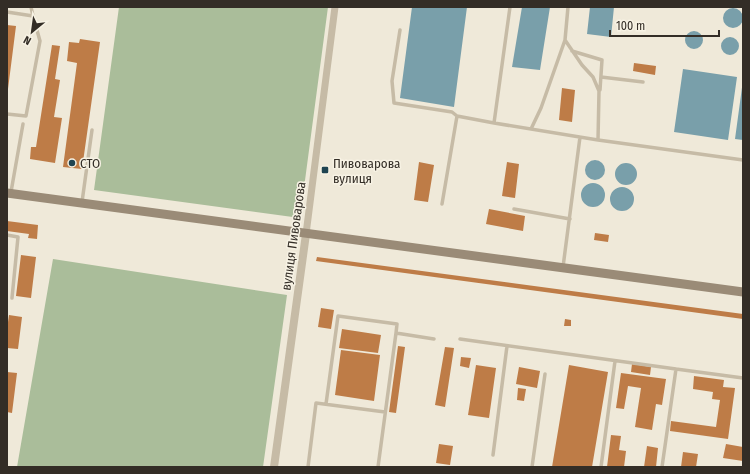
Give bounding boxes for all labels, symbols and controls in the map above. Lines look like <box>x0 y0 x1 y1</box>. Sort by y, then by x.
north arrow <box>12 12 52 52</box>
scale bar <box>610 12 719 38</box>
text: 100 m <box>616 19 645 33</box>
text: N <box>21 33 33 48</box>
place label: СТО <box>80 156 100 171</box>
place label: Пивоварова вулиця <box>333 156 400 186</box>
marker: СТО <box>67 158 77 168</box>
marker: Пивоварова вулиця <box>320 165 330 175</box>
street label: вулиця Пивоварова <box>278 181 309 291</box>

